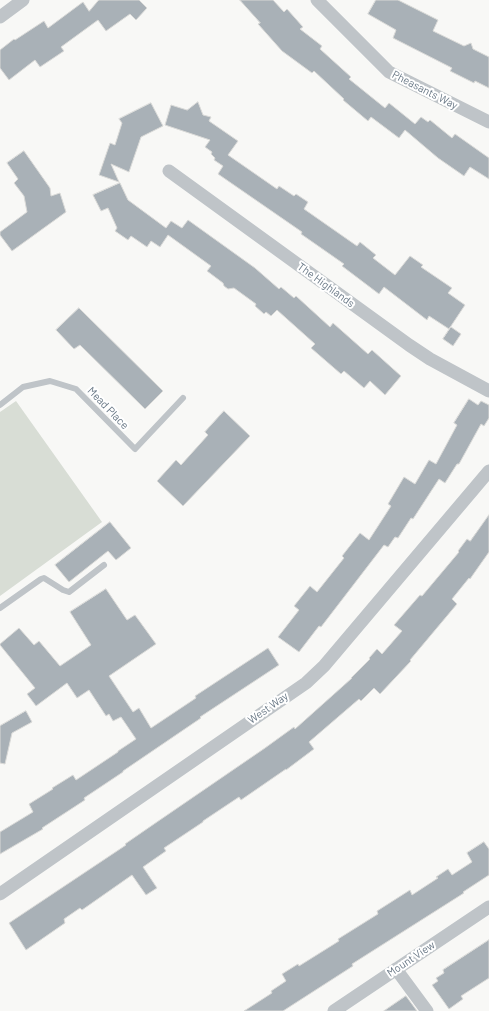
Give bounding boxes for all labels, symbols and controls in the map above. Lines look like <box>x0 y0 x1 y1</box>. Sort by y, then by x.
street label: Pheasants Way <box>390 68 460 112</box>
street label: The Highlands <box>295 260 357 310</box>
street label: Mead Place <box>85 384 131 432</box>
street label: West Way <box>245 689 291 727</box>
street label: Mount View <box>385 938 437 980</box>

